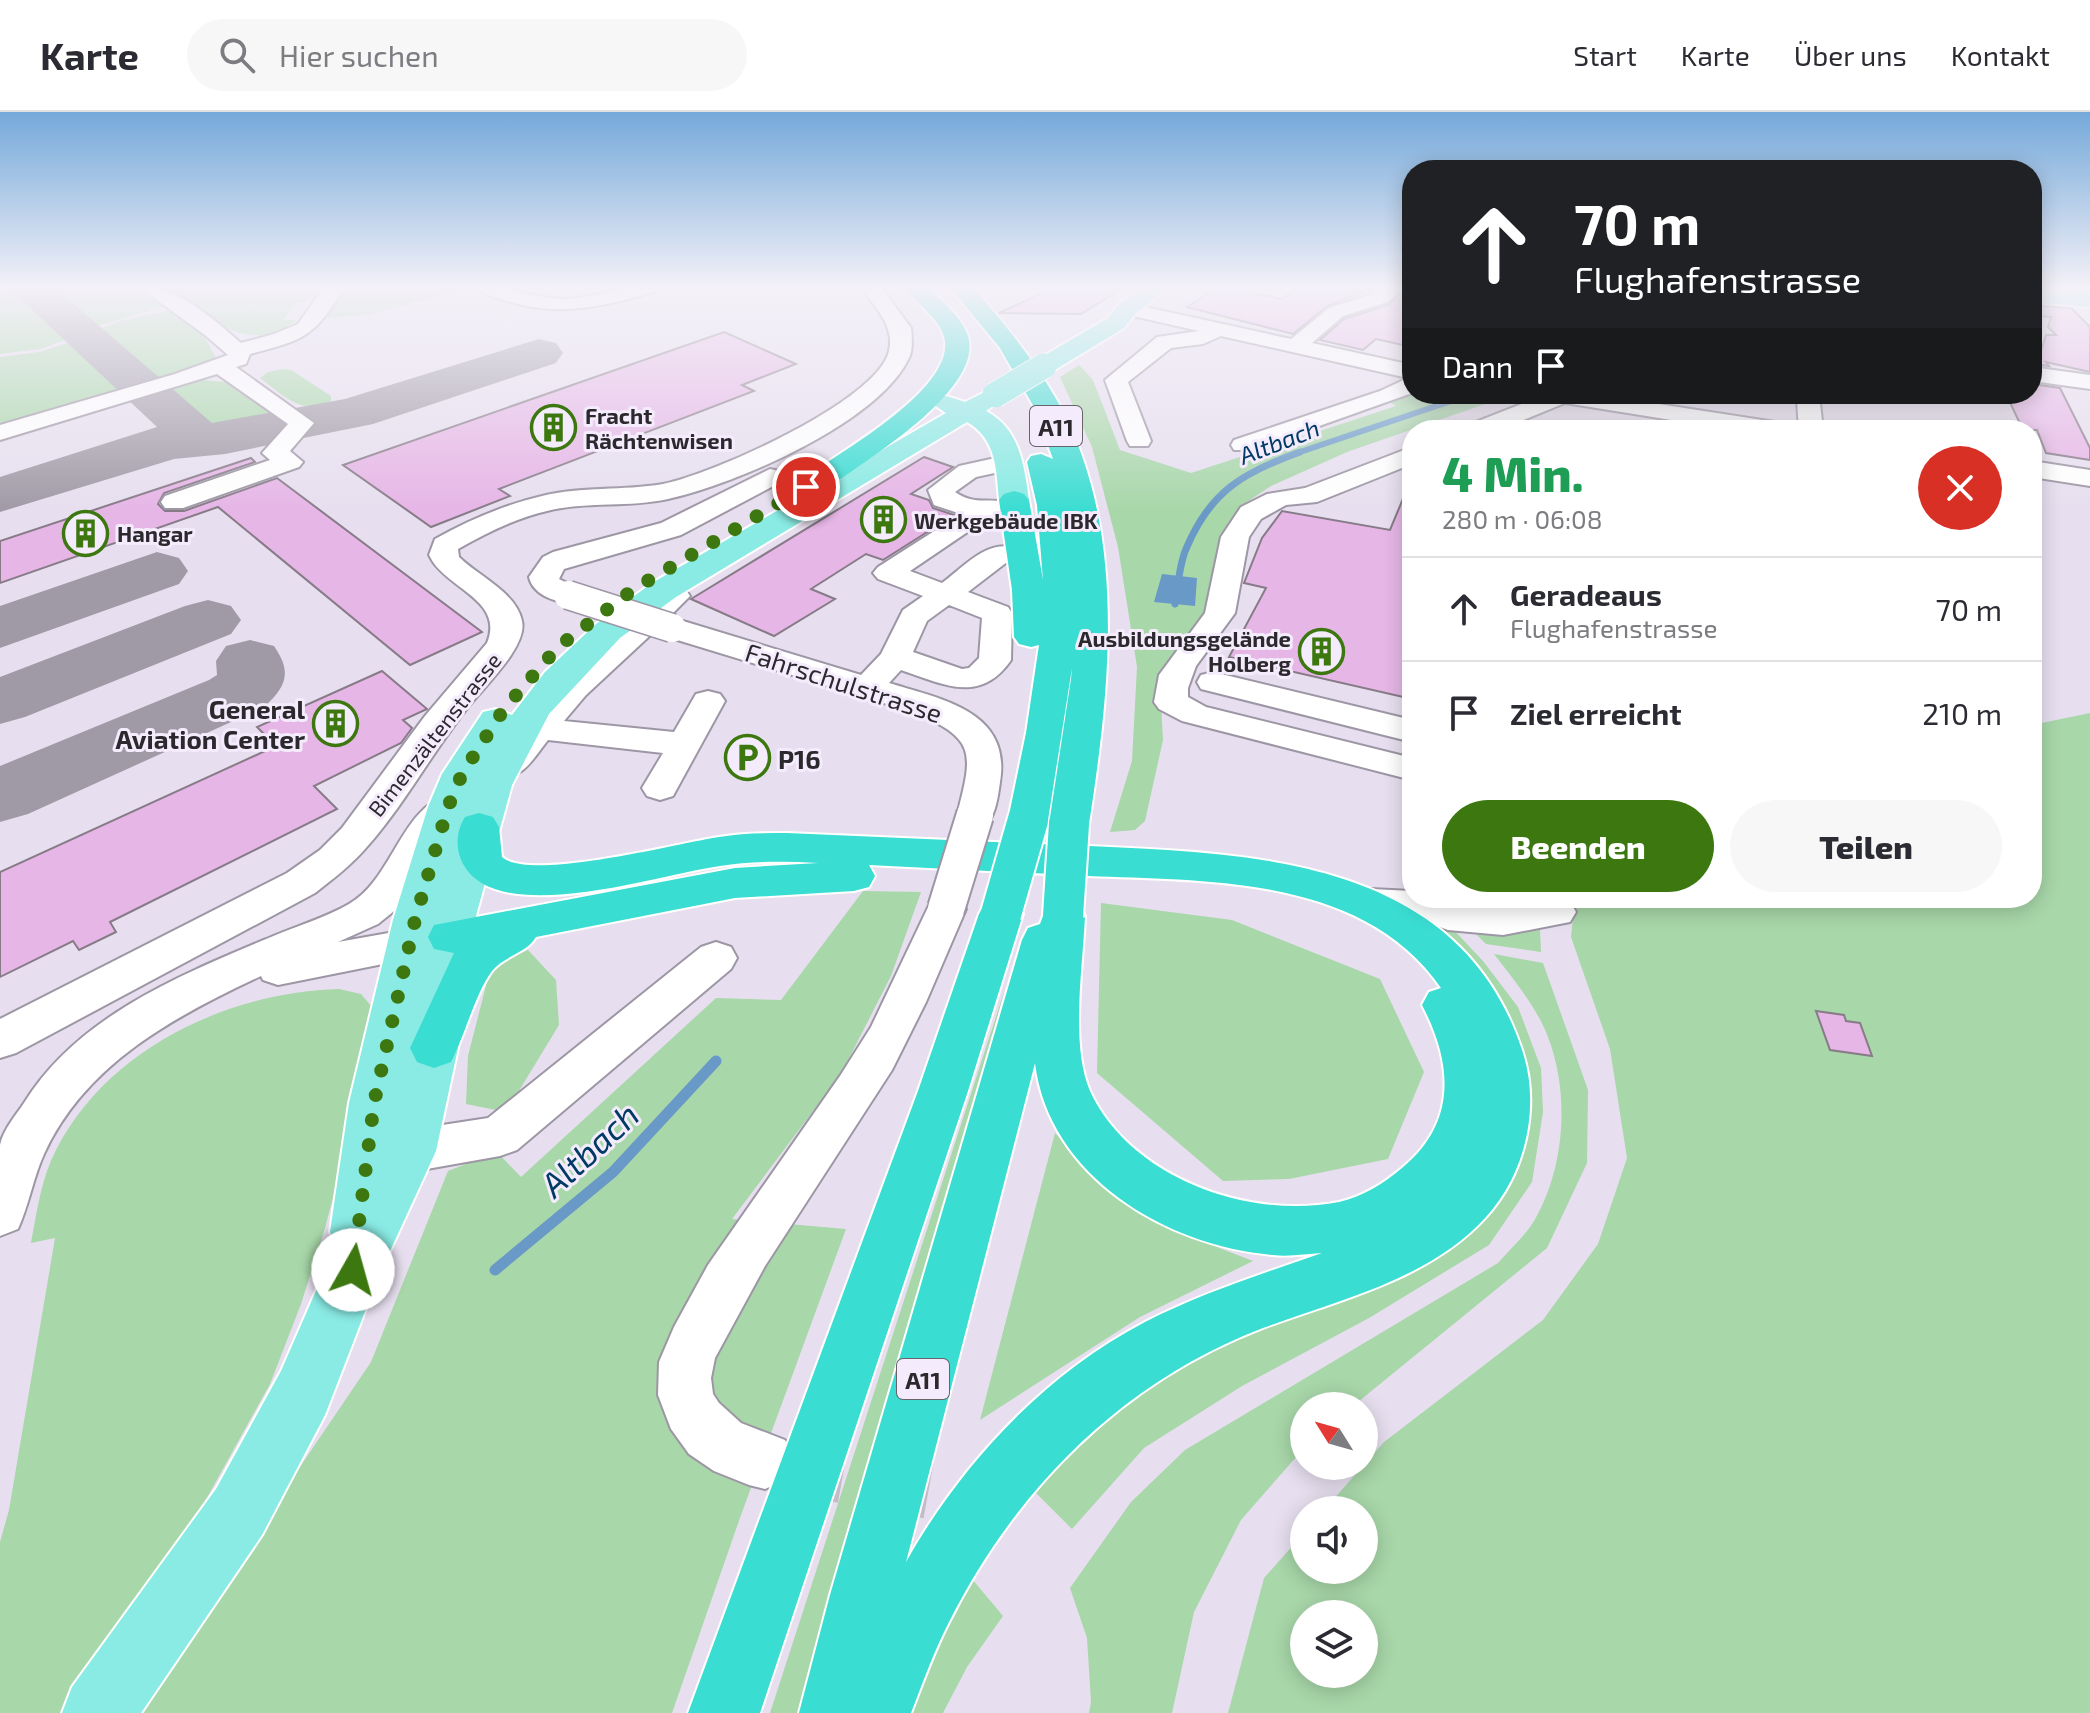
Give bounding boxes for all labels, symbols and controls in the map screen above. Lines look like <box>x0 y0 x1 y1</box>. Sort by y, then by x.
search box <box>187 19 747 91</box>
text: Karte <box>40 32 139 78</box>
icon: search <box>215 33 259 77</box>
text: Hier suchen <box>279 37 439 73</box>
text: Start <box>1573 38 1637 72</box>
text: Karte <box>1681 38 1750 72</box>
text: Über uns <box>1794 38 1907 72</box>
text: Kontakt <box>1951 38 2050 72</box>
text: 70 m <box>1574 189 1700 256</box>
icon: ahead <box>1442 192 1546 296</box>
text: Flughafenstrasse <box>1574 257 1861 300</box>
icon: arrive <box>1529 344 1573 388</box>
text: Dann <box>1442 348 1513 384</box>
place label: Fracht Rächtenwisen <box>585 402 733 453</box>
building icon: Fracht Rächtenwisen <box>530 404 578 452</box>
road number: A11 <box>1030 406 1082 446</box>
water label: Altbach <box>1234 412 1323 470</box>
text: 4 Min. <box>1442 444 1584 502</box>
button: close <box>1918 446 2002 530</box>
pin <box>772 453 840 521</box>
icon: arrive <box>784 465 828 509</box>
building icon: Werkgebäude IBK <box>859 496 907 544</box>
text: 280 m · 06:08 <box>1442 503 1603 534</box>
place label: Werkgebäude IBK <box>914 507 1098 533</box>
building icon: Hangar <box>62 509 110 557</box>
place label: Hangar <box>117 520 193 546</box>
text: Geradeaus <box>1510 576 1662 612</box>
icon: ahead <box>1442 587 1486 631</box>
text: 70 m <box>1936 591 2002 627</box>
text: Flughafenstrasse <box>1510 612 1717 643</box>
place label: Ausbildungsgelände Holberg <box>1078 625 1291 676</box>
building icon: Ausbildungsgelände Holberg <box>1298 627 1346 675</box>
street label: Fahrschulstrasse <box>742 636 946 728</box>
street label: Bimenzältenstrasse <box>362 647 506 821</box>
icon: arrive <box>1442 691 1486 735</box>
place label: General Aviation Center <box>115 693 305 754</box>
text: Ziel erreicht <box>1510 695 1682 731</box>
text: 210 m <box>1922 695 2002 731</box>
building icon: General Aviation Center <box>312 699 360 747</box>
parking icon: P16 <box>723 734 771 782</box>
place label: P16 <box>778 743 821 774</box>
button: Beenden <box>1442 800 1714 892</box>
button: Teilen <box>1730 800 2002 892</box>
water label: Altbach <box>530 1094 646 1206</box>
position arrow <box>311 1228 395 1312</box>
road number: A11 <box>897 1359 949 1399</box>
north arrow <box>1290 1392 1378 1480</box>
map controls <box>1290 1392 1378 1688</box>
button: sound <box>1290 1496 1378 1584</box>
button: layers <box>1290 1600 1378 1688</box>

